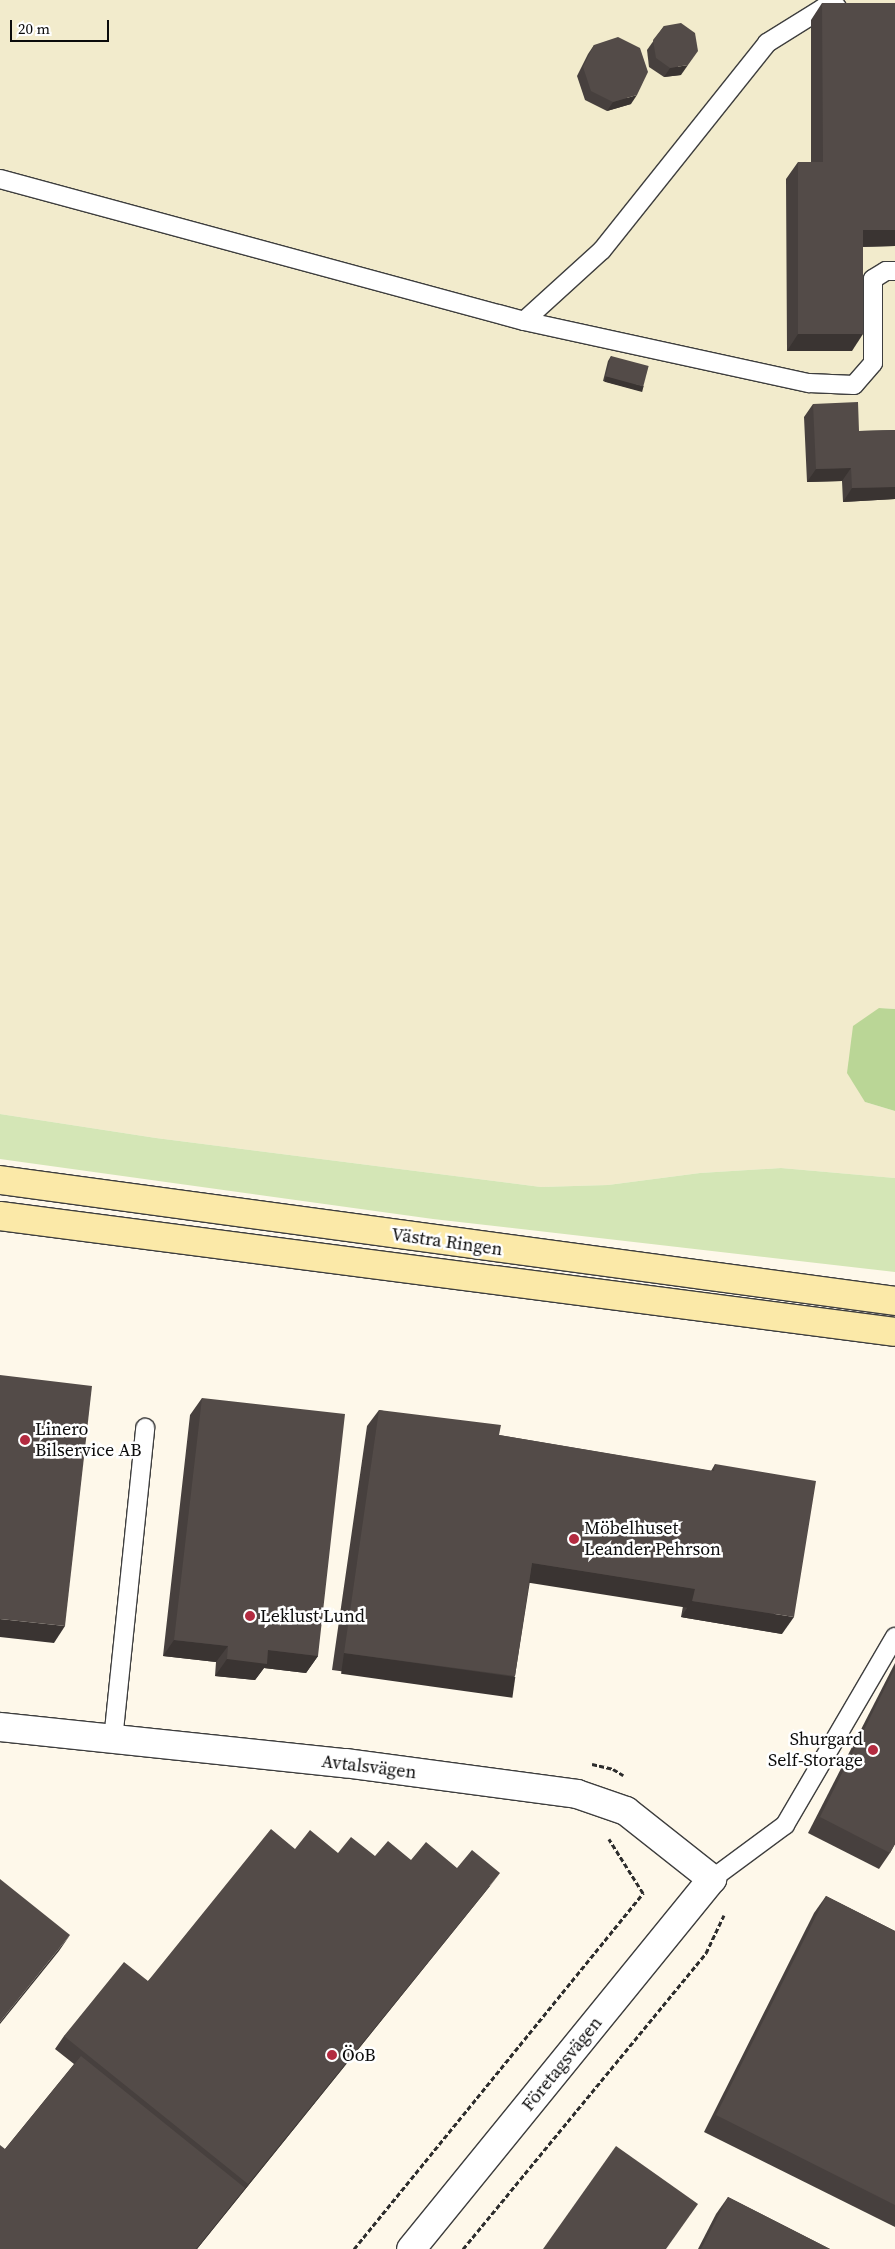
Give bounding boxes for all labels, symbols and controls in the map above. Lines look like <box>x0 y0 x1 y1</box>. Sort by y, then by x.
scale bar <box>12 10 111 42</box>
text: 20 m <box>18 18 50 39</box>
street label: Västra Ringen <box>390 1224 504 1260</box>
place label: Linero Bilservice AB <box>35 1419 142 1462</box>
marker: Linero Bilservice AB <box>19 1434 31 1446</box>
place label: Möbelhuset Leander Pehrson <box>584 1518 721 1560</box>
marker: Möbelhuset Leander Pehrson <box>568 1533 580 1545</box>
place label: Leklust Lund <box>260 1605 365 1627</box>
marker: Leklust Lund <box>244 1610 256 1622</box>
place label: Shurgard Self-Storage <box>768 1729 863 1772</box>
marker: Shurgard Self-Storage <box>867 1744 879 1756</box>
street label: Avtalsvägen <box>320 1750 418 1784</box>
street label: Företagsvägen <box>517 2012 607 2116</box>
place label: ÖoB <box>342 2044 376 2066</box>
marker: ÖoB <box>326 2049 338 2061</box>

